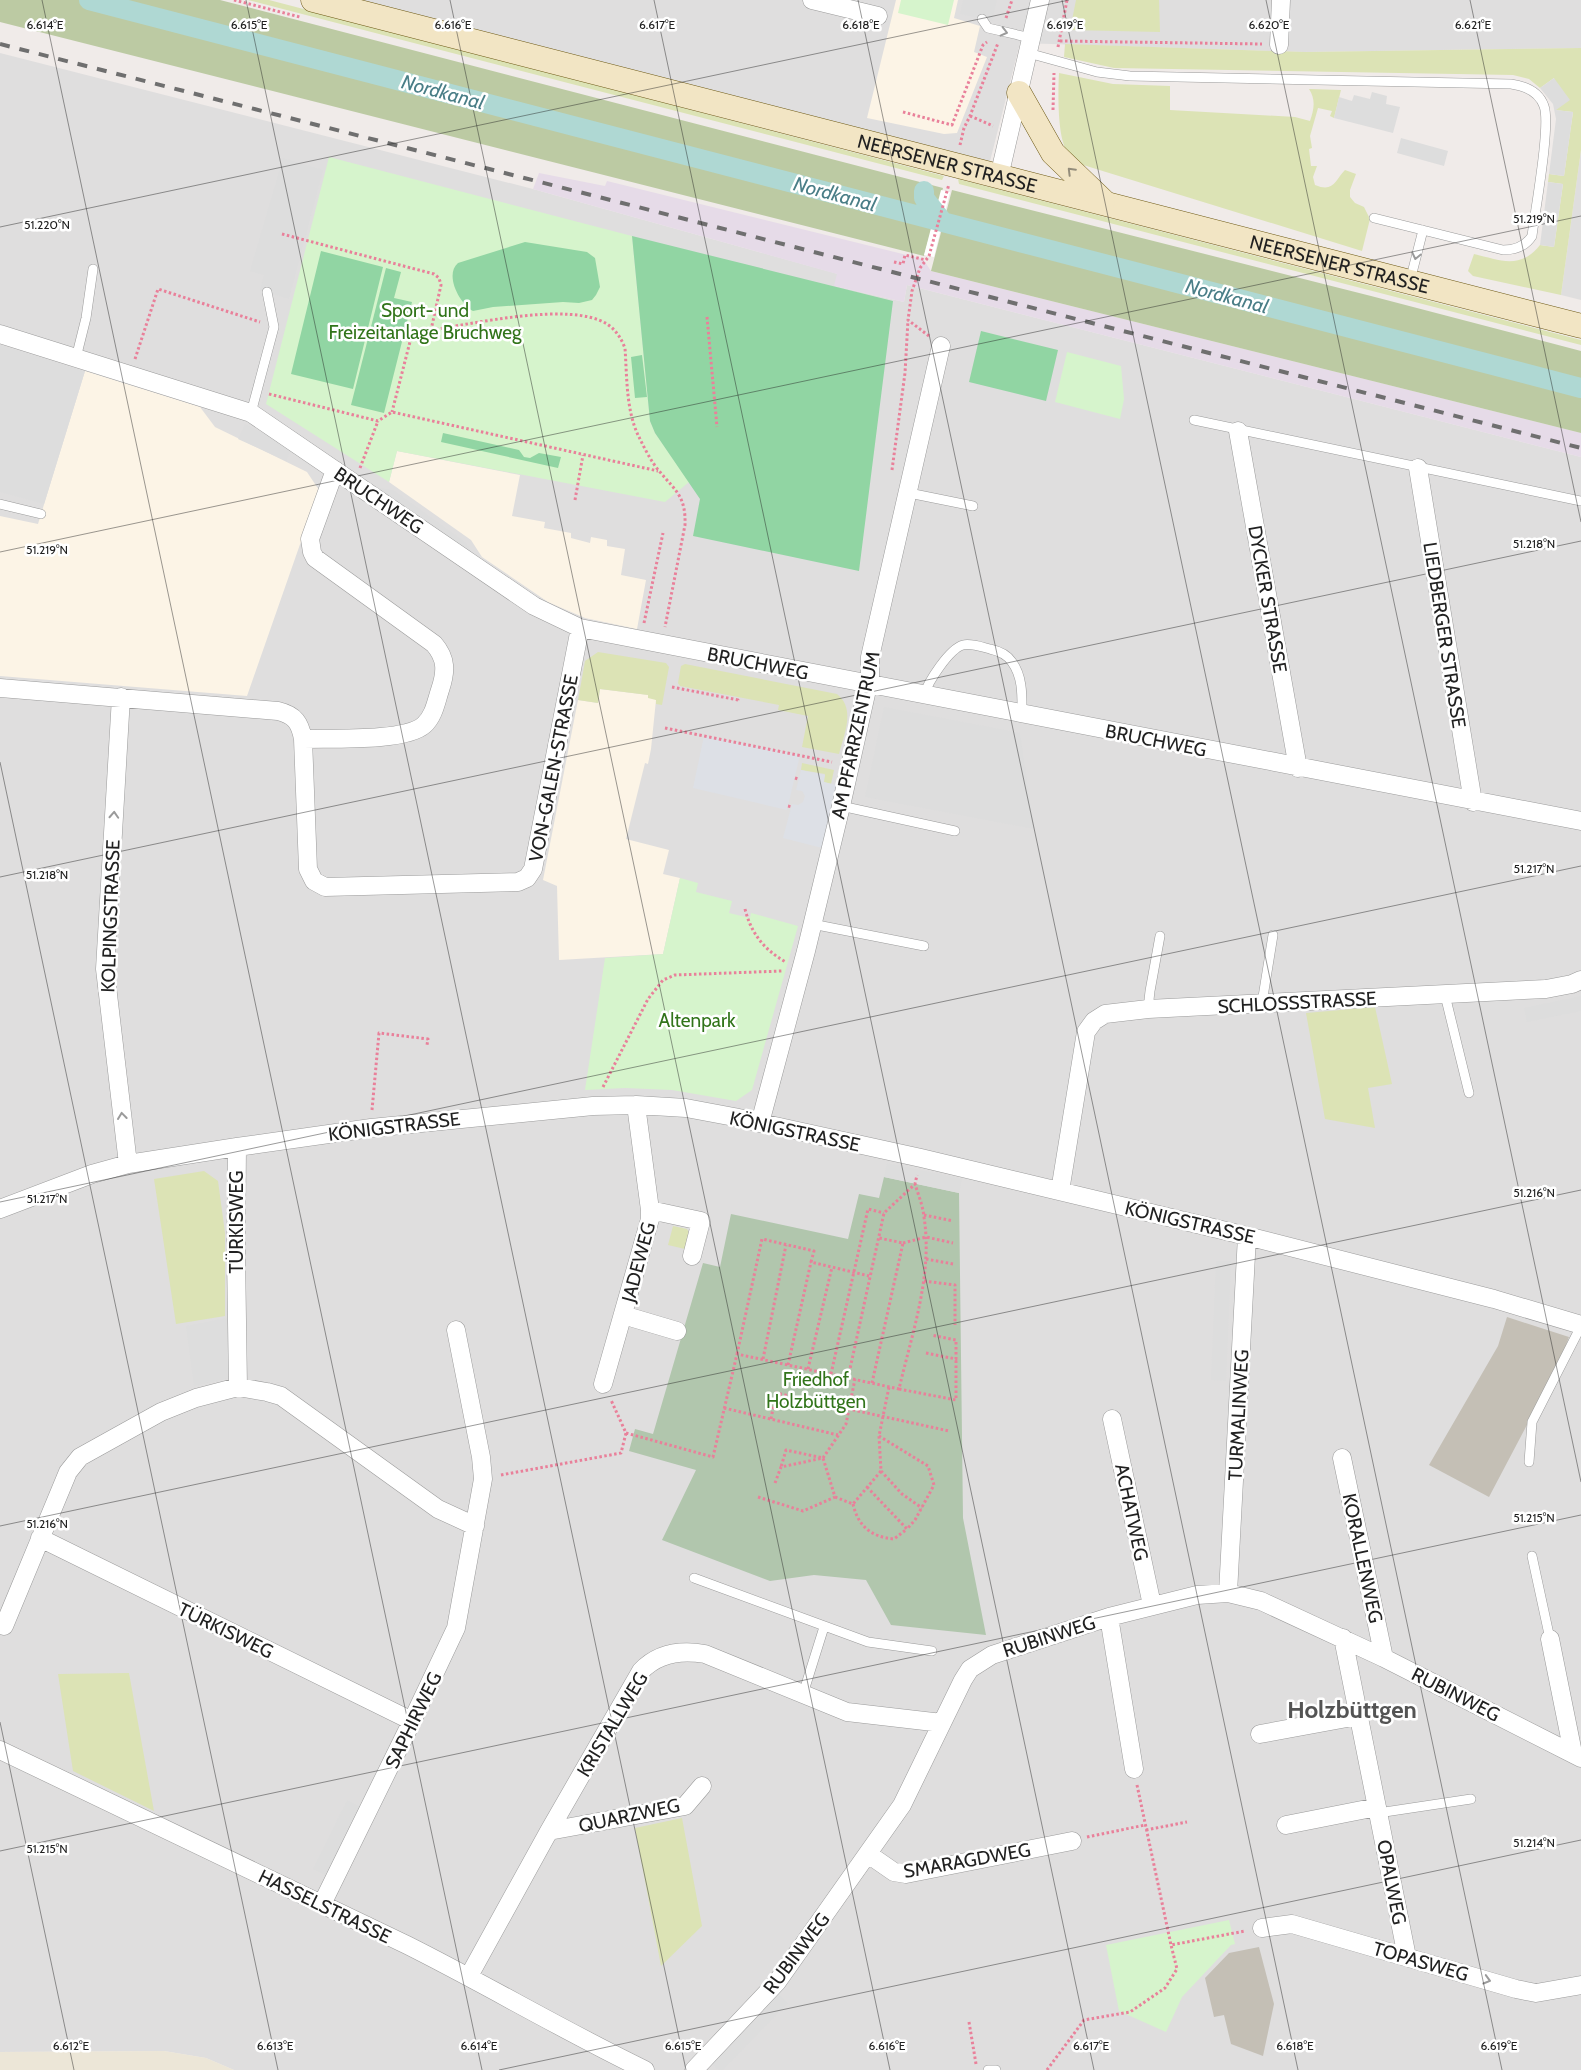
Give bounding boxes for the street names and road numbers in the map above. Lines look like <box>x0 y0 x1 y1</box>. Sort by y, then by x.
street label: NEERSENER STRASSE <box>855 129 1039 198</box>
street label: NEERSENER STRASSE <box>1247 230 1432 299</box>
street label: BRUCHWEG <box>330 462 428 539</box>
street label: DYCKER STRASSE <box>1243 524 1292 675</box>
street label: LIEDBERGER STRASSE <box>1418 540 1471 730</box>
street label: BRUCHWEG <box>705 642 811 685</box>
street label: AM PFARRZENTRUM <box>826 649 884 821</box>
street label: VON-GALEN-STRASSE <box>524 673 583 864</box>
street label: BRUCHWEG <box>1103 719 1209 762</box>
street label: KOLPINGSTRASSE <box>96 839 125 993</box>
street label: SCHLOSSSTRASSE <box>1217 987 1377 1018</box>
street label: KÖNIGSTRASSE <box>727 1106 862 1157</box>
street label: KÖNIGSTRASSE <box>327 1107 461 1146</box>
street label: TÜRKISWEG <box>225 1170 248 1274</box>
street label: KÖNIGSTRASSE <box>1123 1196 1257 1249</box>
street label: JADEWEG <box>617 1220 660 1306</box>
street label: TURMALINWEG <box>1224 1349 1253 1481</box>
street label: ACHATWEG <box>1110 1462 1153 1563</box>
street label: KORALLENWEG <box>1338 1491 1387 1625</box>
street label: TÜRKISWEG <box>174 1598 277 1663</box>
street label: RUBINWEG <box>1000 1611 1098 1662</box>
street label: RUBINWEG <box>1408 1662 1504 1726</box>
street label: SAPHIRWEG <box>380 1668 447 1772</box>
street label: KRISTALLWEG <box>572 1668 653 1781</box>
street label: QUARZWEG <box>576 1794 682 1837</box>
street label: SMARAGDWEG <box>902 1838 1032 1883</box>
street label: OPALWEG <box>1372 1838 1411 1927</box>
street label: HASSELSTRASSE <box>255 1864 395 1948</box>
street label: RUBINWEG <box>758 1908 834 1998</box>
street label: TOPASWEG <box>1370 1937 1471 1986</box>

